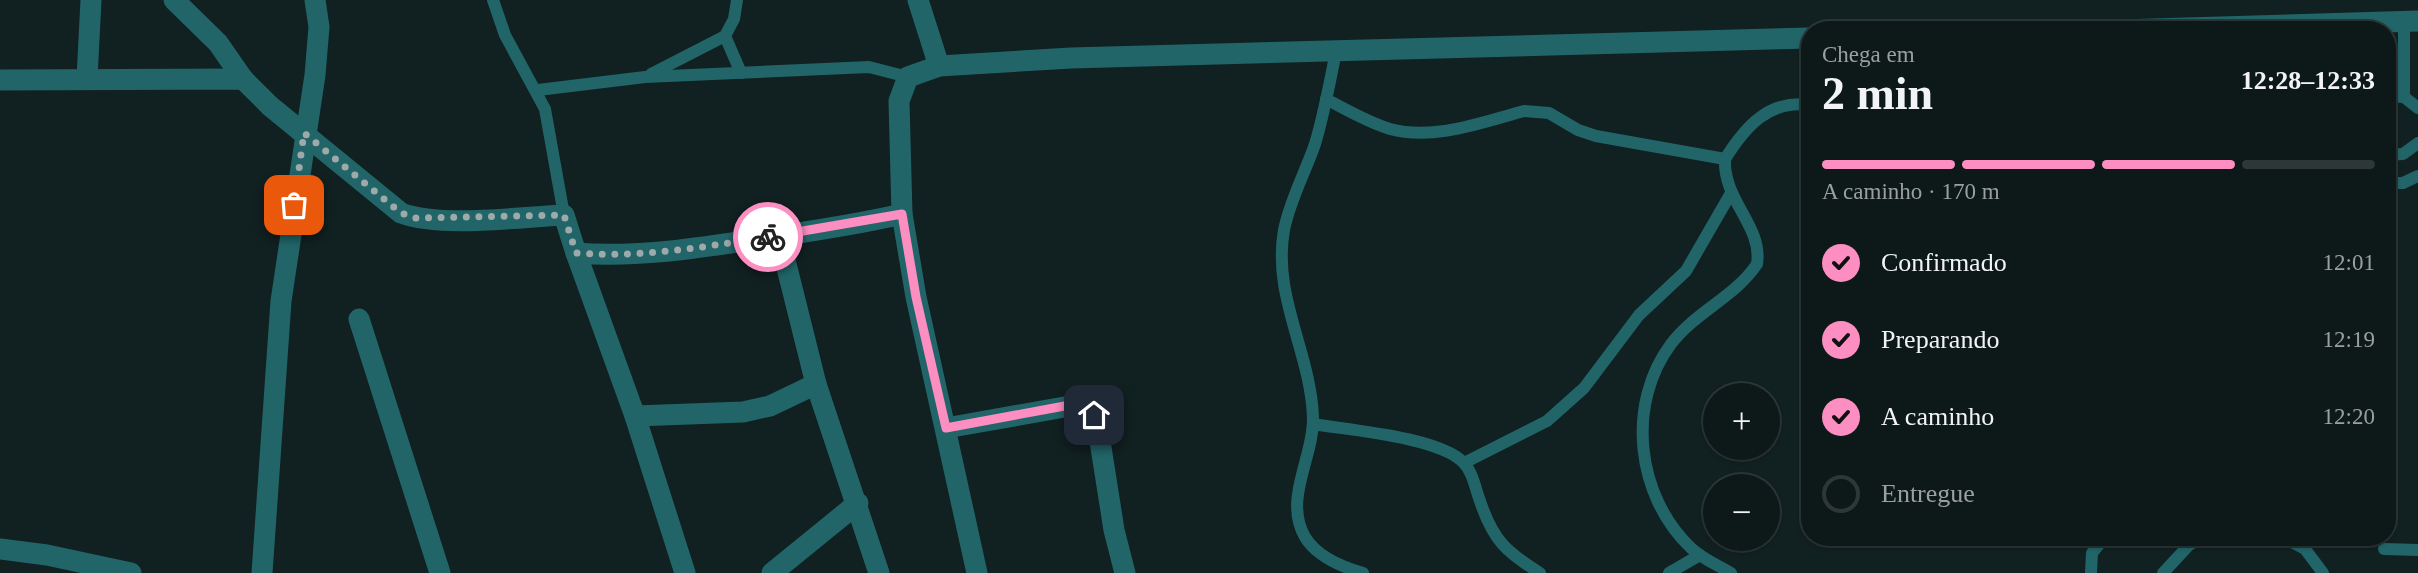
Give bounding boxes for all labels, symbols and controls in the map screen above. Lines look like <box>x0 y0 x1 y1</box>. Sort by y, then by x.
text: Chega em <box>1822 42 1915 67</box>
text: 12:28–12:33 <box>2241 66 2375 95</box>
text: 2 min <box>1822 68 1933 119</box>
pin <box>264 175 324 235</box>
text: A caminho · 170 m <box>1822 179 2000 204</box>
icon: bag <box>275 186 313 224</box>
courier <box>733 202 803 272</box>
icon: bike <box>749 218 787 256</box>
icon: check <box>1822 244 1860 282</box>
text: Confirmado <box>1881 248 2007 277</box>
text: 12:01 <box>2323 250 2375 275</box>
icon: check <box>1822 321 1860 359</box>
text: Preparando <box>1881 325 1999 354</box>
text: 12:19 <box>2323 327 2375 352</box>
map controls <box>1703 383 1780 551</box>
button: + <box>1703 383 1780 460</box>
pin <box>1064 385 1124 445</box>
icon: home <box>1075 396 1113 434</box>
icon: check <box>1822 398 1860 436</box>
text: A caminho <box>1881 402 1994 431</box>
text: 12:20 <box>2323 404 2375 429</box>
button: − <box>1703 474 1780 551</box>
text: Entregue <box>1881 479 1975 508</box>

